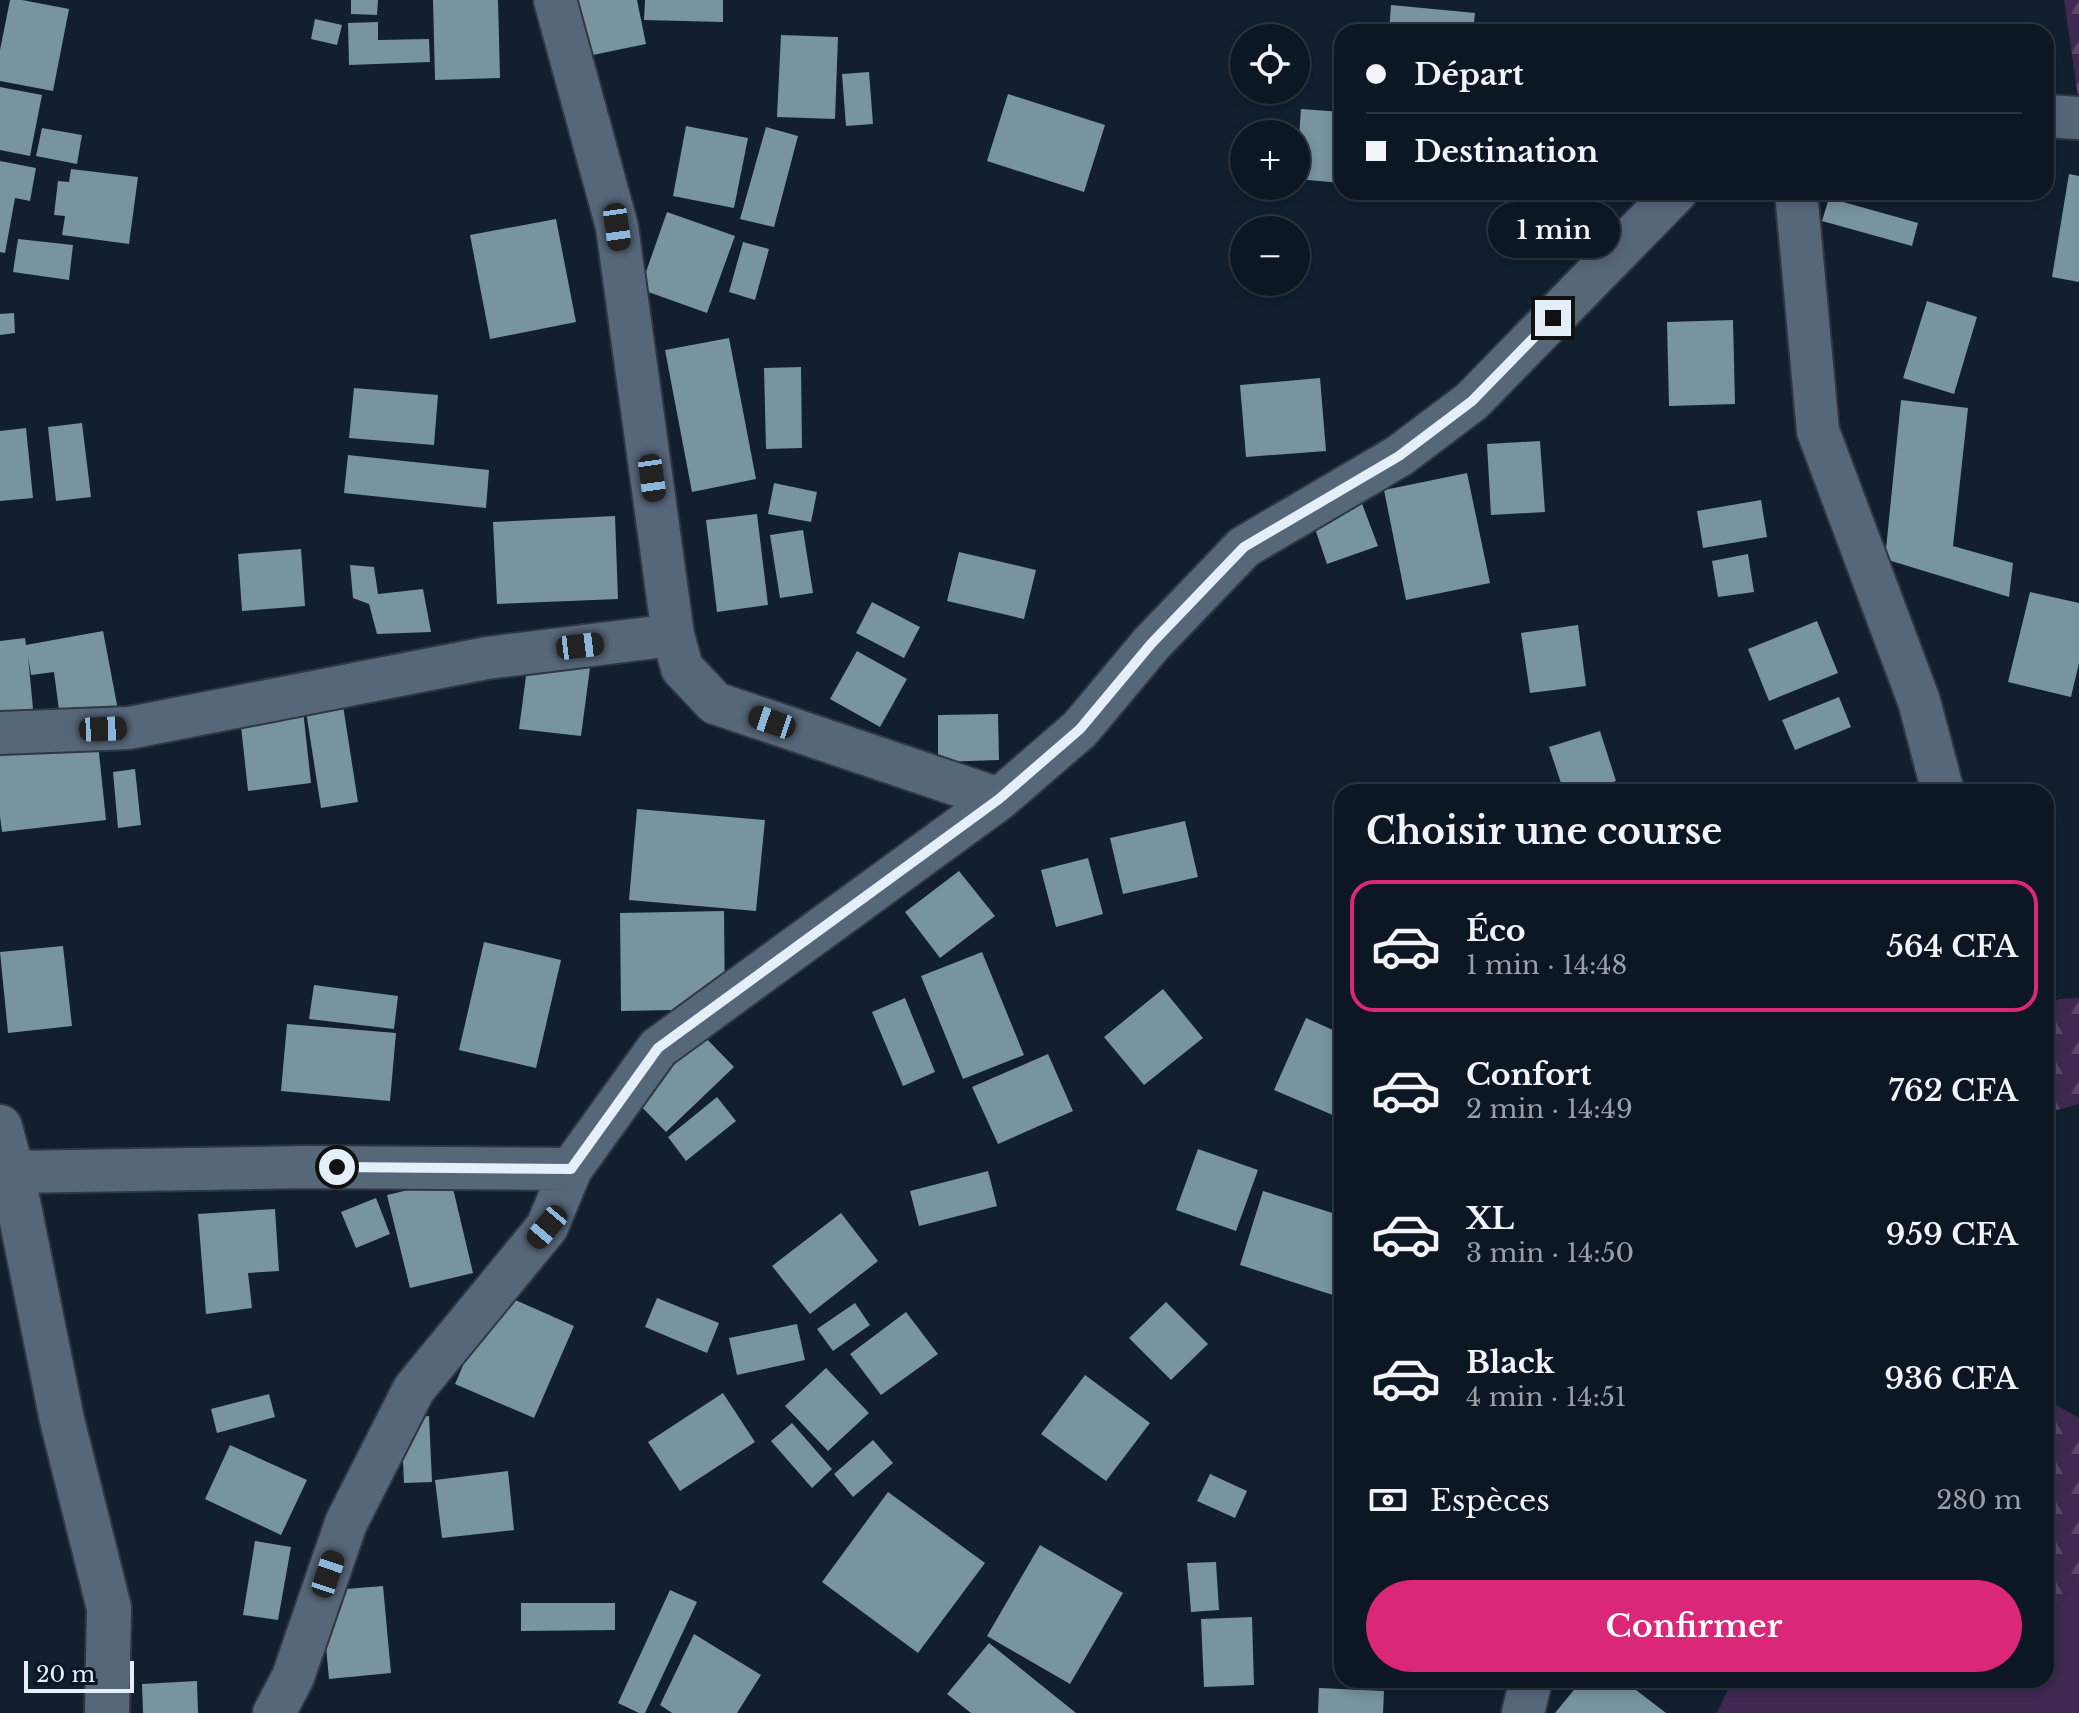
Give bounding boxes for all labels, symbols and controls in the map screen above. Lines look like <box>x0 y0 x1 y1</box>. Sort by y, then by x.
map controls <box>1230 24 1310 296</box>
button: locate <box>1230 24 1310 104</box>
text: Départ <box>1414 56 1524 93</box>
button: + <box>1230 120 1310 200</box>
text: Destination <box>1414 133 1598 170</box>
car <box>602 202 632 252</box>
callout: 1 min <box>1487 202 1619 258</box>
text: 1 min <box>1517 214 1591 246</box>
button: − <box>1230 216 1310 296</box>
route end <box>1535 300 1571 336</box>
car <box>637 453 667 503</box>
car <box>555 631 605 661</box>
car <box>745 703 799 741</box>
car <box>79 716 127 742</box>
text: Choisir une course <box>1366 809 1722 854</box>
icon: car <box>1370 910 1442 982</box>
text: Éco <box>1466 912 1526 949</box>
text: 564 CFA <box>1886 928 2018 965</box>
text: 1 min · 14:48 <box>1466 949 1627 981</box>
icon: car <box>1370 1054 1442 1126</box>
text: Confort <box>1466 1056 1591 1093</box>
text: 762 CFA <box>1888 1072 2018 1109</box>
text: 2 min · 14:49 <box>1466 1093 1633 1125</box>
route start <box>319 1149 355 1185</box>
icon: car <box>1370 1198 1442 1270</box>
text: XL <box>1466 1200 1514 1237</box>
car <box>522 1201 572 1253</box>
text: 959 CFA <box>1886 1216 2018 1253</box>
text: 3 min · 14:50 <box>1466 1237 1634 1269</box>
icon: car <box>1370 1342 1442 1414</box>
text: Black <box>1466 1344 1554 1381</box>
text: 936 CFA <box>1884 1360 2018 1397</box>
text: 4 min · 14:51 <box>1466 1381 1626 1413</box>
icon: cash <box>1366 1478 1410 1522</box>
text: Espèces <box>1430 1482 1550 1519</box>
text: 280 m <box>1936 1484 2022 1516</box>
car <box>309 1547 347 1601</box>
button: Confirmer <box>1366 1580 2022 1672</box>
scale bar <box>24 1657 134 1693</box>
text: 20 m <box>36 1661 95 1688</box>

